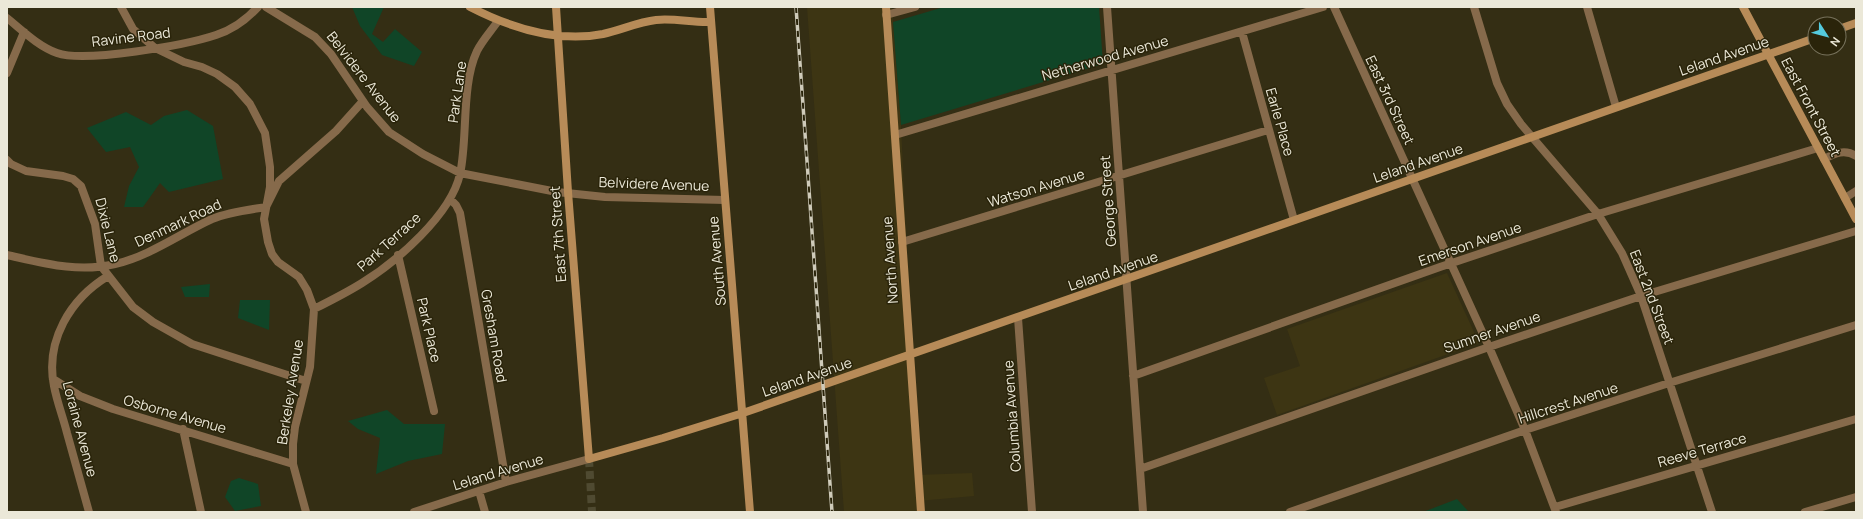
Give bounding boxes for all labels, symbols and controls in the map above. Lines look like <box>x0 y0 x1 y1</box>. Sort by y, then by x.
north arrow <box>1807 16 1847 56</box>
street label: Ravine Road <box>91 22 171 51</box>
street label: Belvidere Avenue <box>323 27 406 126</box>
street label: Netherwood Avenue <box>1039 30 1170 85</box>
street label: Leland Avenue <box>1676 31 1771 80</box>
text: N <box>1827 35 1844 50</box>
street label: East 3rd Street <box>1361 52 1420 148</box>
street label: East Front Street <box>1777 54 1846 160</box>
street label: Park Lane <box>443 60 470 124</box>
street label: Earle Place <box>1262 85 1299 158</box>
street label: Leland Avenue <box>1370 138 1465 187</box>
street label: George Street <box>1095 154 1120 247</box>
street label: Watson Avenue <box>985 164 1087 211</box>
street label: Belvidere Avenue <box>598 172 710 195</box>
street label: East 7th Street <box>545 185 570 283</box>
street label: Denmark Road <box>131 194 224 251</box>
street label: Dixie Lane <box>91 196 126 264</box>
street label: Park Terrace <box>353 208 425 275</box>
street label: South Avenue <box>703 215 730 307</box>
street label: North Avenue <box>877 216 902 304</box>
street label: Emerson Avenue <box>1416 217 1524 270</box>
street label: Leland Avenue <box>1065 246 1160 295</box>
street label: East 2nd Street <box>1626 247 1679 347</box>
street label: Gresham Road <box>477 288 512 384</box>
street label: Park Place <box>413 296 446 364</box>
street label: Sumner Avenue <box>1441 306 1543 357</box>
street label: Berkeley Avenue <box>272 338 307 446</box>
street label: Leland Avenue <box>759 352 854 401</box>
street label: Columbia Avenue <box>998 360 1025 472</box>
street label: Hillcrest Avenue <box>1515 377 1620 428</box>
street label: Loraine Avenue <box>59 379 102 479</box>
street label: Osborne Avenue <box>121 390 229 437</box>
street label: Reeve Terrace <box>1655 428 1748 471</box>
street label: Leland Avenue <box>450 449 545 494</box>

